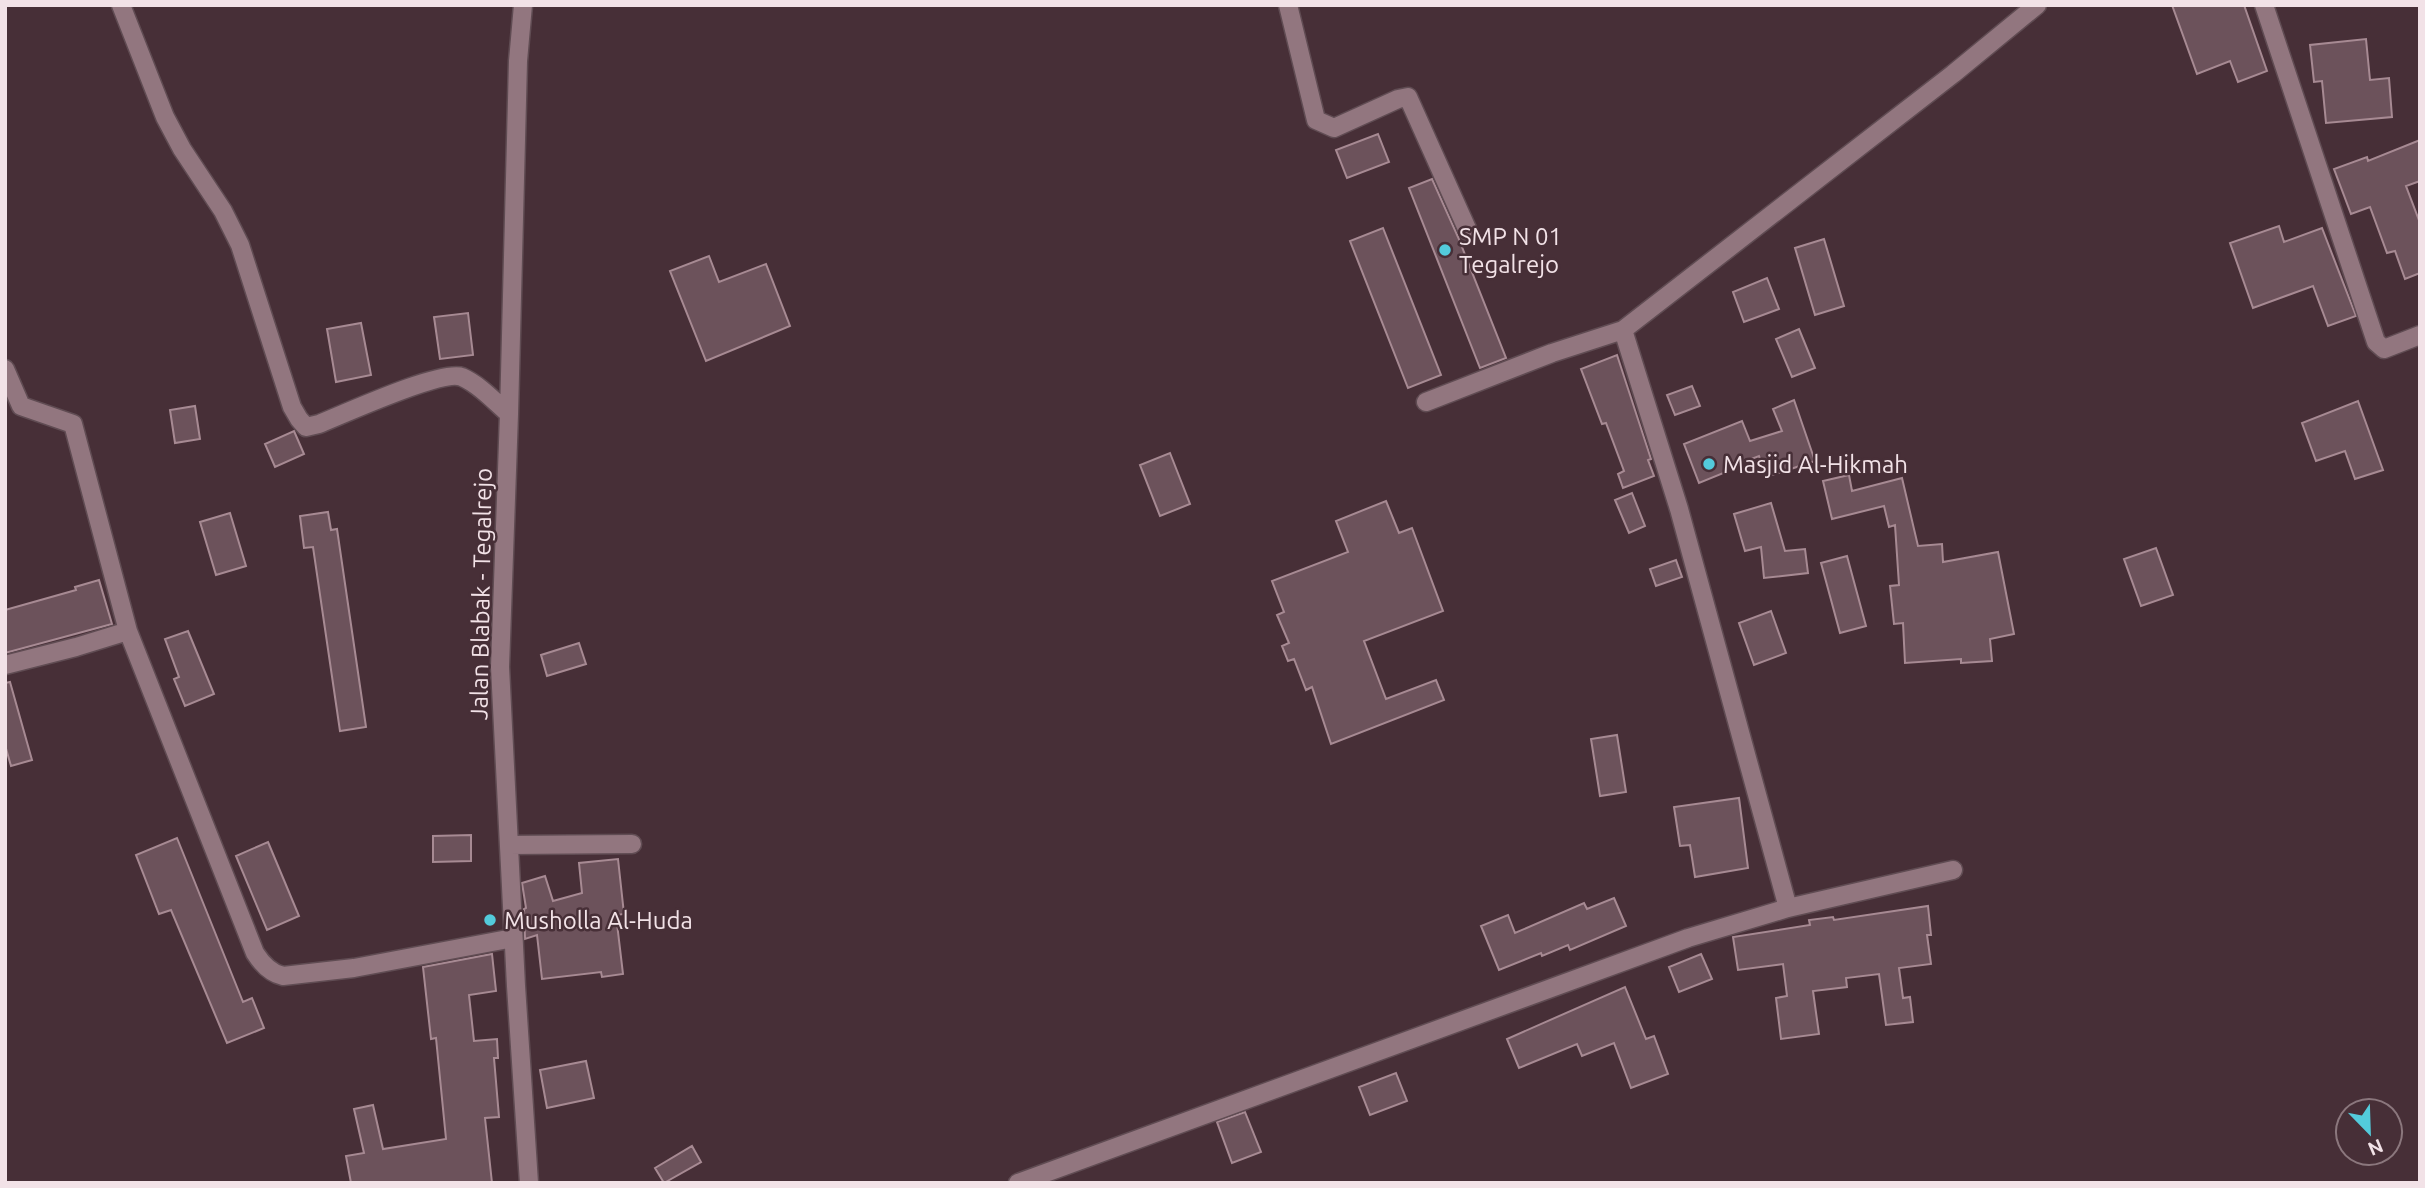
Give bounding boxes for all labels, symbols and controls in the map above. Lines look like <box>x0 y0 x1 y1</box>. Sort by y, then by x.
place label: SMP N 01 Tegalrejo <box>1459 223 1562 278</box>
marker: SMP N 01 Tegalrejo <box>1437 242 1453 258</box>
place label: Masjid Al-Hikmah <box>1723 451 1908 478</box>
marker: Masjid Al-Hikmah <box>1701 456 1717 472</box>
street label: Jalan Blabak - Tegalrejo <box>465 468 497 720</box>
place label: Musholla Al-Huda <box>504 907 693 934</box>
marker: Musholla Al-Huda <box>482 912 498 928</box>
north arrow <box>2334 1097 2404 1167</box>
text: N <box>2365 1135 2386 1161</box>

